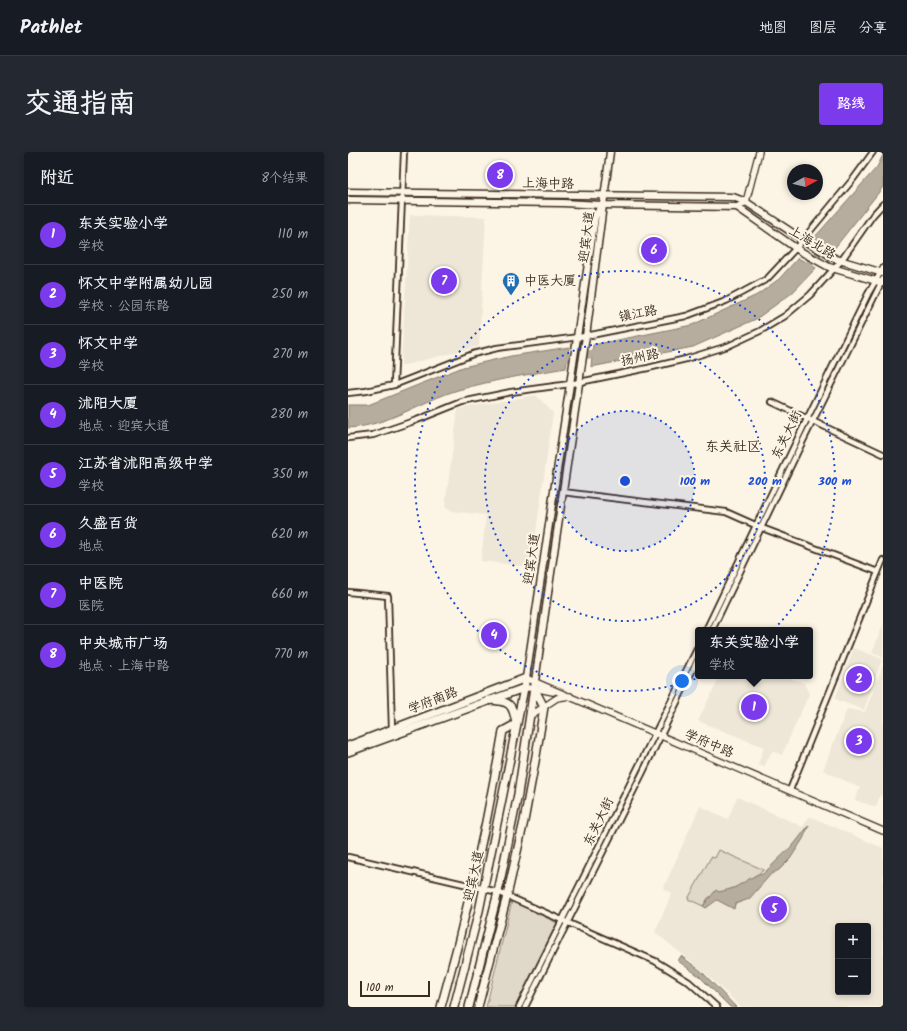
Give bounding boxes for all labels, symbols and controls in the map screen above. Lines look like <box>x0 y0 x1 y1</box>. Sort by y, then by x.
text: Pathlet <box>20 13 82 43</box>
text: 地图 <box>759 17 787 39</box>
text: 图层 <box>809 17 837 39</box>
text: 分享 <box>859 17 887 39</box>
text: 交通指南 <box>24 82 136 127</box>
button: 路线 <box>819 83 883 125</box>
pin: 8 <box>487 160 513 190</box>
north arrow <box>787 164 823 200</box>
text: 附近 <box>40 165 74 192</box>
text: 8个结果 <box>261 168 308 189</box>
street label: 上海中路 <box>522 173 574 195</box>
street label: 迎宾大道 <box>573 210 601 264</box>
text: 东关实验小学 <box>78 212 168 236</box>
street label: 上海北路 <box>784 221 840 265</box>
text: 1 <box>51 224 55 245</box>
text: 110 m <box>278 224 308 245</box>
pin: 6 <box>641 235 667 265</box>
text: 学校 <box>78 236 104 257</box>
pin: 7 <box>431 266 457 296</box>
building icon: 中医大厦 <box>501 271 521 296</box>
place label: 中医大厦 <box>524 271 576 292</box>
text: 怀文中学附属幼儿园 <box>78 272 213 296</box>
text: 2 <box>49 284 57 305</box>
text: 250 m <box>271 284 308 305</box>
text: 学校 · 公园东路 <box>78 296 170 317</box>
street label: 镇江路 <box>617 300 659 328</box>
text: 怀文中学 <box>78 332 138 356</box>
text: 3 <box>49 344 57 365</box>
text: 270 m <box>272 344 308 365</box>
street label: 扬州路 <box>619 344 661 372</box>
text: 学校 <box>78 356 104 377</box>
text: 沭阳大厦 <box>78 392 138 416</box>
text: 4 <box>49 404 57 425</box>
text: 280 m <box>271 404 308 425</box>
street label: 东关大街 <box>766 407 808 463</box>
text: 地点 · 迎宾大道 <box>78 416 170 437</box>
district label: 东关社区 <box>705 436 761 458</box>
text: 江苏省沭阳高级中学 <box>78 452 213 476</box>
text: 5 <box>50 464 56 485</box>
text: 350 m <box>272 464 308 485</box>
text: 100 m <box>680 472 710 491</box>
text: 200 m <box>748 472 782 491</box>
text: 300 m <box>817 472 852 491</box>
centre of rings <box>618 474 632 488</box>
text: 学校 <box>78 476 104 497</box>
text: 久盛百货 <box>78 512 138 536</box>
text: 6 <box>49 524 57 545</box>
text: 620 m <box>271 524 308 545</box>
street label: 迎宾大道 <box>518 532 546 586</box>
text: 地点 <box>78 536 104 557</box>
text: 中医院 <box>78 572 123 596</box>
text: 7 <box>50 584 56 605</box>
text: 660 m <box>271 584 308 605</box>
text: 医院 <box>78 596 104 617</box>
pin: 4 <box>481 620 507 650</box>
popup <box>695 627 813 679</box>
text: 东关实验小学 <box>709 631 799 655</box>
text: 中央城市广场 <box>78 632 168 656</box>
text: 8 <box>49 644 57 665</box>
text: 770 m <box>274 644 308 665</box>
text: 学校 <box>709 655 735 676</box>
text: 地点 · 上海中路 <box>78 656 170 677</box>
pin: 2 <box>846 664 872 694</box>
your location <box>672 671 692 691</box>
street label: 学府南路 <box>405 682 461 720</box>
pin: 1 <box>741 692 767 722</box>
street label: 学府中路 <box>681 724 737 764</box>
pin: 3 <box>846 726 872 756</box>
street label: 东关大街 <box>578 794 620 850</box>
street label: 迎宾大道 <box>458 848 490 904</box>
pin: 5 <box>761 894 787 924</box>
map controls <box>835 923 871 995</box>
button: + <box>835 923 871 959</box>
button: − <box>835 959 871 995</box>
scale bar <box>360 979 430 998</box>
text: 100 m <box>366 979 394 997</box>

